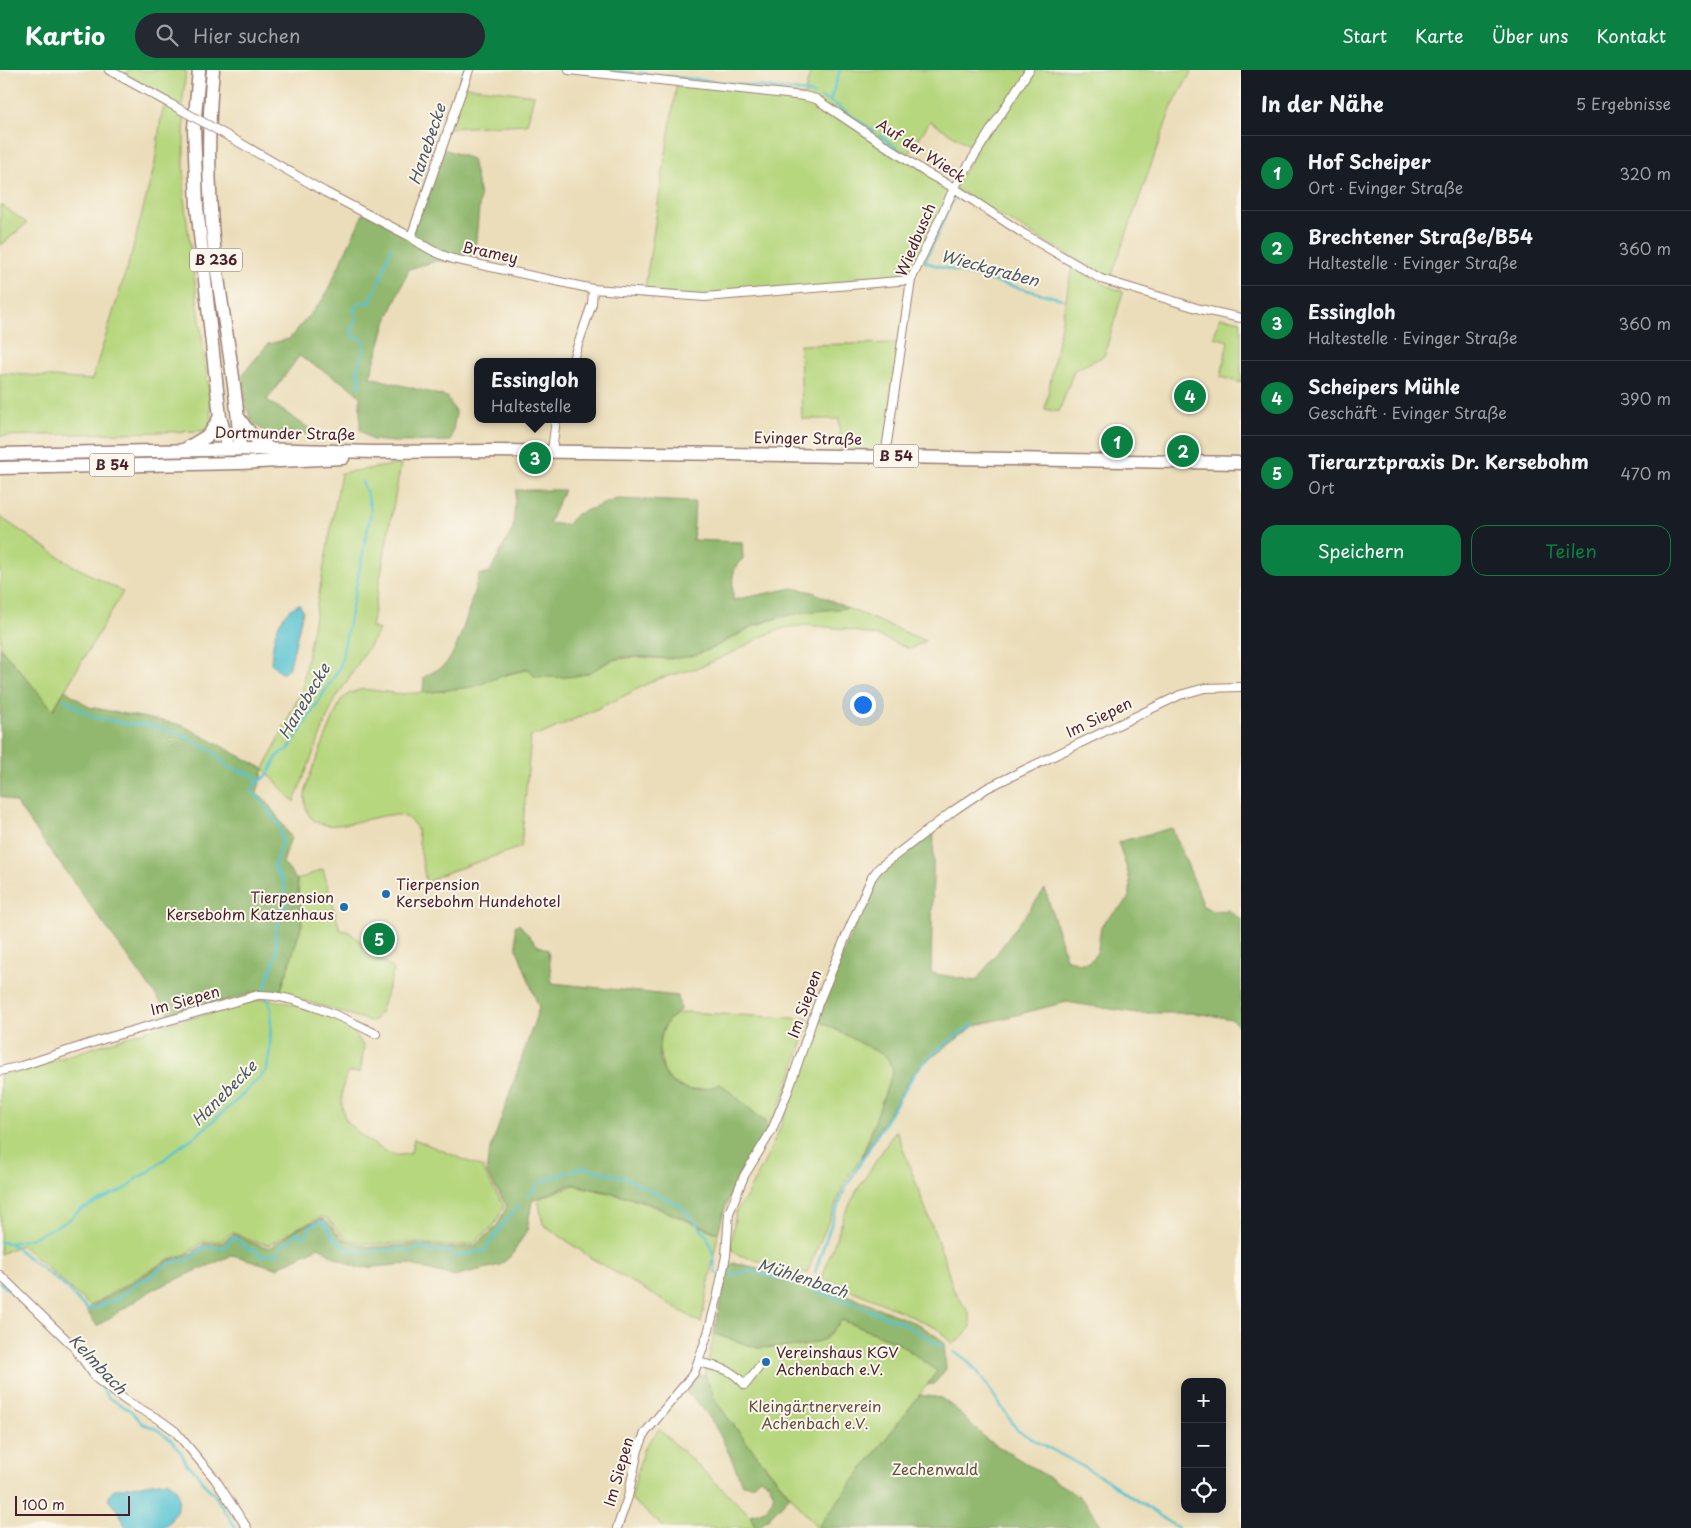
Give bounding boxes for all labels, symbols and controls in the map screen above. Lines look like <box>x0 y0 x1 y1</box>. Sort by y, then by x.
search box <box>135 13 485 58</box>
text: Kartio <box>25 17 105 53</box>
icon: search <box>153 21 181 49</box>
text: Hier suchen <box>193 21 300 49</box>
text: Start <box>1342 22 1387 49</box>
text: Karte <box>1415 22 1464 49</box>
text: Über uns <box>1492 22 1568 49</box>
text: Kontakt <box>1596 22 1666 49</box>
text: In der Nähe <box>1261 87 1383 119</box>
text: 5 Ergebnisse <box>1576 91 1671 115</box>
water label: Hanebecke <box>401 99 452 187</box>
street label: Auf der Wieck <box>872 112 971 187</box>
text: Hof Scheiper <box>1308 147 1431 175</box>
text: 1 <box>1273 161 1281 185</box>
text: 320 m <box>1620 161 1671 185</box>
text: Ort · Evinger Straße <box>1308 175 1463 199</box>
street label: Wiedbusch <box>889 199 940 280</box>
text: Brechtener Straße/B54 <box>1308 222 1533 250</box>
street label: Bramey <box>460 234 520 269</box>
text: 2 <box>1271 236 1283 260</box>
text: 360 m <box>1619 236 1671 260</box>
water label: Wieckgraben <box>939 242 1043 292</box>
road number: B 236 <box>190 248 242 272</box>
text: Haltestelle · Evinger Straße <box>1308 250 1517 274</box>
text: Essingloh <box>1308 297 1396 325</box>
text: 3 <box>1272 311 1282 335</box>
text: 360 m <box>1619 311 1671 335</box>
text: Haltestelle · Evinger Straße <box>1308 325 1517 349</box>
popup <box>474 358 596 423</box>
text: Essingloh <box>491 365 579 393</box>
text: Scheipers Mühle <box>1308 372 1460 400</box>
pin: 4 <box>1174 377 1206 415</box>
text: 4 <box>1272 386 1282 410</box>
text: 390 m <box>1620 386 1671 410</box>
text: Haltestelle <box>491 393 571 417</box>
text: Geschäft · Evinger Straße <box>1308 400 1507 424</box>
street label: Dortmunder Straße <box>215 420 355 445</box>
pin: 1 <box>1101 423 1133 461</box>
street label: Evinger Straße <box>754 425 862 450</box>
pin: 2 <box>1167 432 1199 470</box>
pin: 3 <box>519 439 551 477</box>
road number: B 54 <box>874 444 918 468</box>
text: Tierarztpraxis Dr. Kersebohm <box>1308 447 1589 475</box>
road number: B 54 <box>90 454 134 476</box>
text: 5 <box>1272 461 1282 485</box>
text: 470 m <box>1621 461 1671 485</box>
text: Ort <box>1308 475 1335 499</box>
button: Speichern <box>1261 525 1461 576</box>
button: Teilen <box>1471 525 1671 576</box>
water label: Hanebecke <box>271 657 336 743</box>
street label: Im Siepen <box>1061 691 1135 743</box>
your location <box>850 692 876 718</box>
place label: Tierpension Kersebohm Hundehotel <box>396 872 561 912</box>
place label: Tierpension Kersebohm Katzenhaus <box>167 885 334 925</box>
marker: Tierpension Kersebohm Hundehotel <box>380 888 392 900</box>
marker: Tierpension Kersebohm Katzenhaus <box>338 901 350 913</box>
pin: 5 <box>363 920 395 958</box>
street label: Im Siepen <box>781 966 827 1041</box>
street label: Im Siepen <box>147 979 222 1020</box>
water label: Hanebecke <box>185 1053 263 1131</box>
water label: Mühlenbach <box>755 1251 852 1303</box>
water label: Kelmbach <box>64 1328 133 1399</box>
place label: Vereinshaus KGV Achenbach e.V. <box>776 1340 899 1380</box>
marker: Vereinshaus KGV Achenbach e.V. <box>760 1356 772 1368</box>
map controls <box>1181 1378 1226 1513</box>
button: + <box>1181 1378 1226 1423</box>
park label: Kleingärtnerverein Achenbach e.V. <box>748 1394 882 1434</box>
button: − <box>1181 1423 1226 1468</box>
street label: Im Siepen <box>597 1434 638 1509</box>
park label: Zechenwald <box>892 1457 978 1480</box>
button: locate <box>1181 1468 1226 1513</box>
scale bar <box>15 1493 130 1516</box>
text: 100 m <box>22 1494 65 1515</box>

